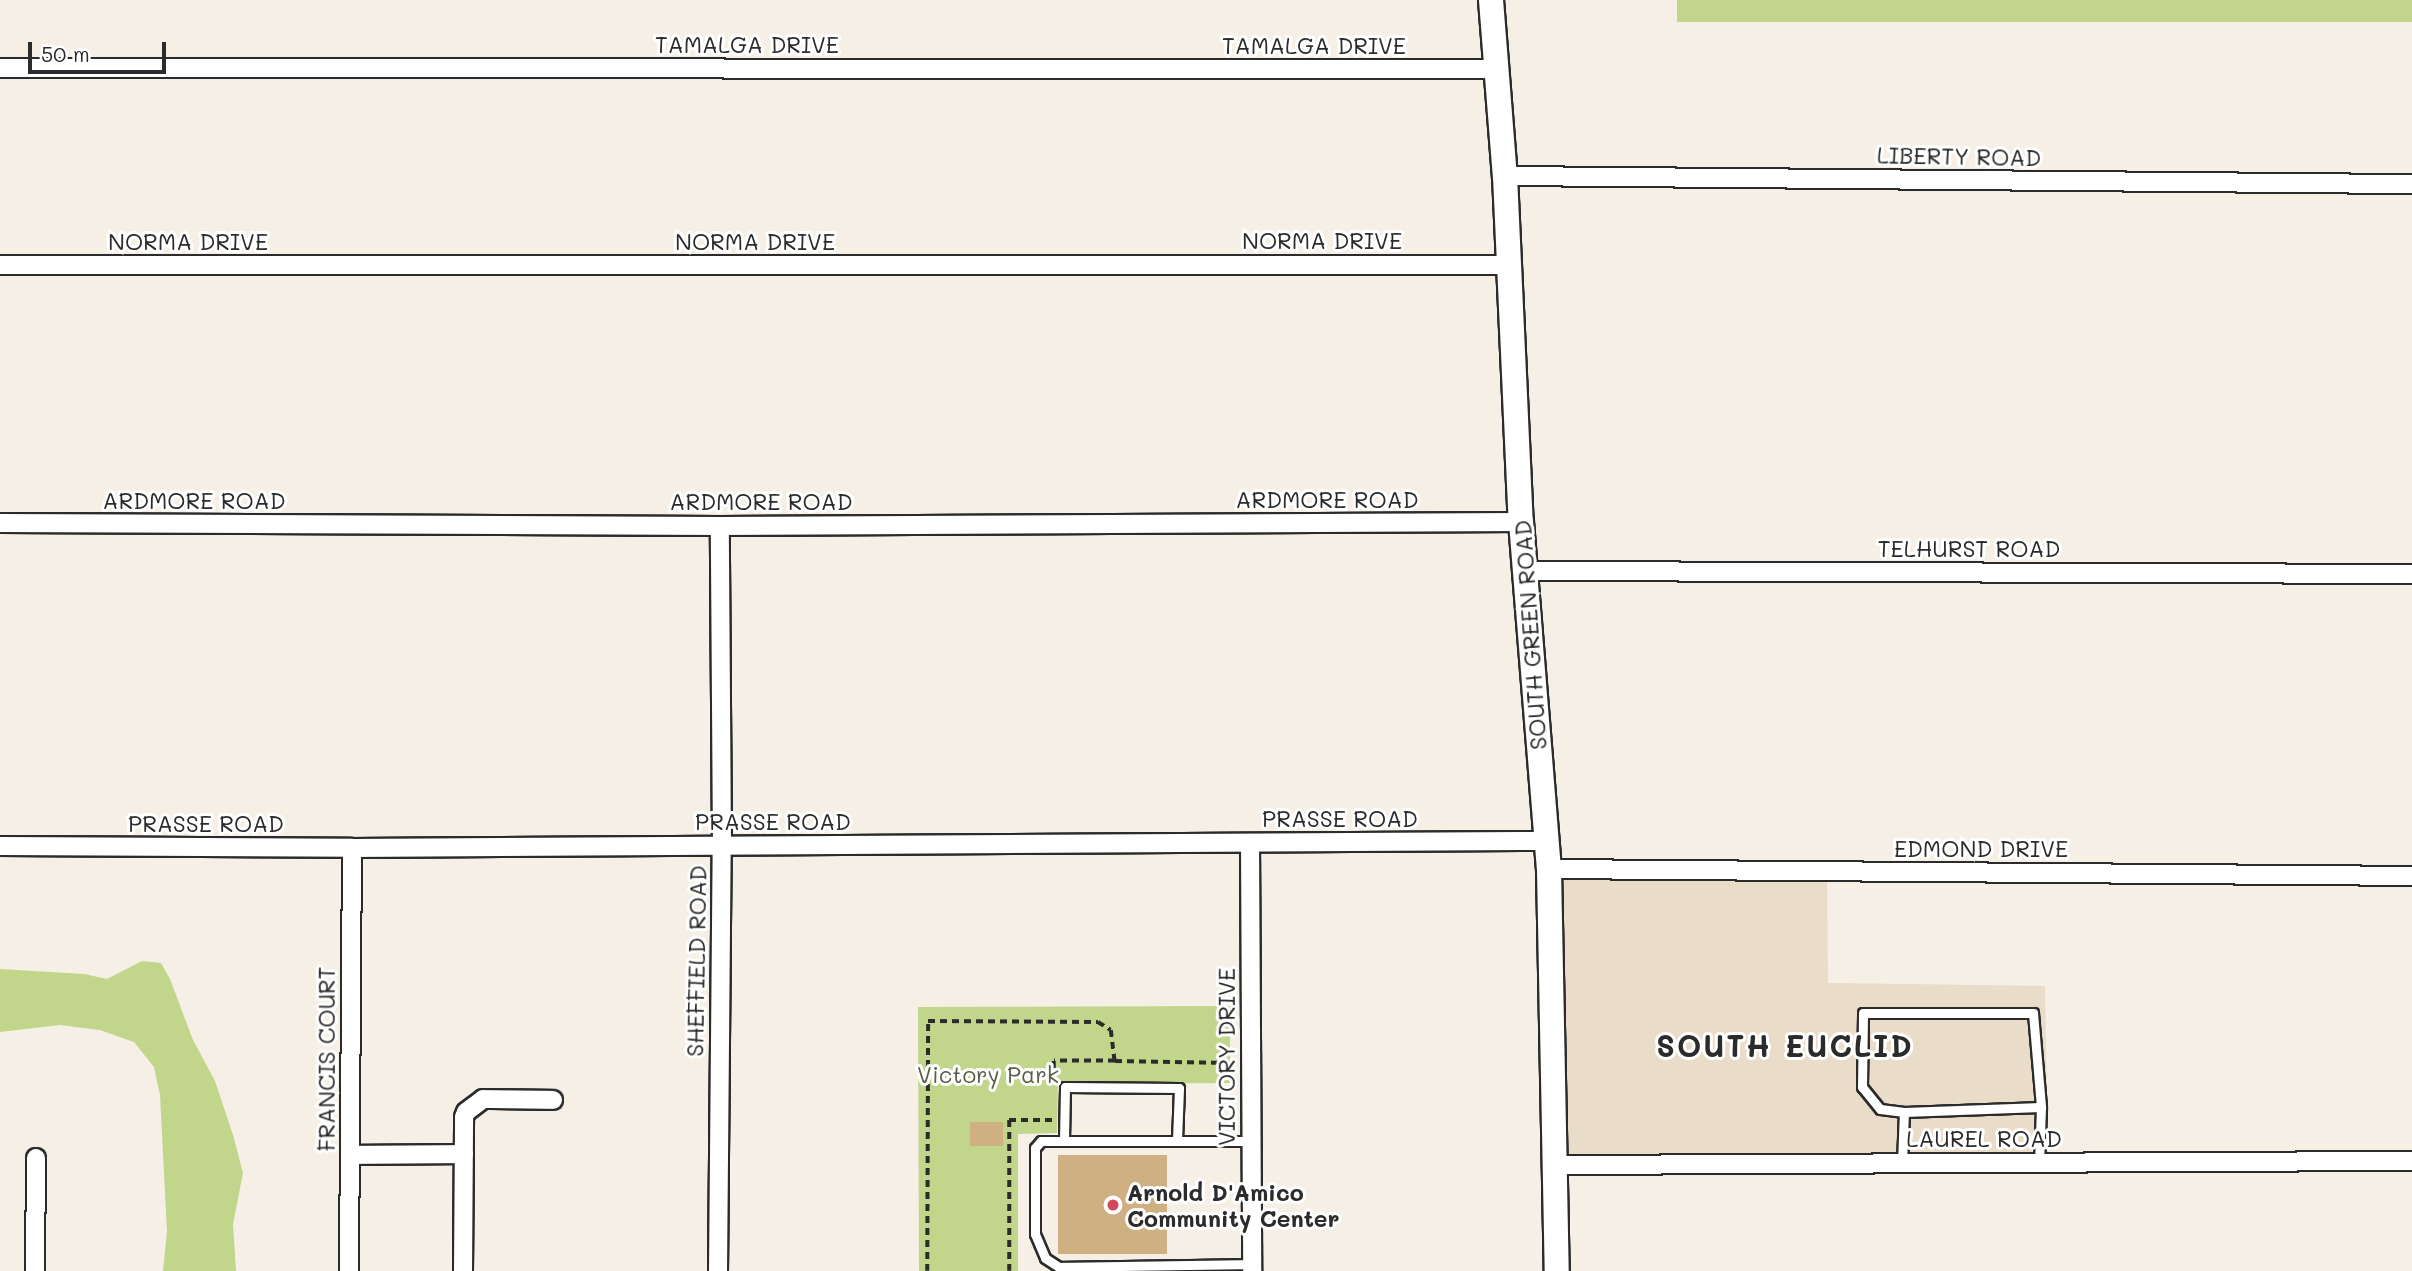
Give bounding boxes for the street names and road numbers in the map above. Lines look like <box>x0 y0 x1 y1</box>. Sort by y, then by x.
street label: TAMALGA DRIVE <box>655 30 839 58</box>
street label: TAMALGA DRIVE <box>1222 31 1406 59</box>
street label: LIBERTY ROAD <box>1877 141 2041 171</box>
street label: NORMA DRIVE <box>1242 226 1402 254</box>
street label: NORMA DRIVE <box>108 227 268 255</box>
street label: NORMA DRIVE <box>675 227 835 255</box>
street label: ARDMORE ROAD <box>1236 485 1418 513</box>
street label: ARDMORE ROAD <box>103 486 285 514</box>
street label: ARDMORE ROAD <box>670 487 852 515</box>
street label: SOUTH GREEN ROAD <box>1508 519 1552 751</box>
street label: TELHURST ROAD <box>1878 534 2060 562</box>
street label: PRASSE ROAD <box>1262 804 1418 832</box>
street label: PRASSE ROAD <box>695 807 851 835</box>
street label: PRASSE ROAD <box>128 809 284 837</box>
street label: EDMOND DRIVE <box>1894 834 2068 862</box>
street label: SHEFFIELD ROAD <box>681 865 711 1057</box>
street label: FRANCIS COURT <box>312 967 340 1151</box>
street label: VICTORY DRIVE <box>1212 968 1240 1146</box>
street label: LAUREL ROAD <box>1906 1124 2062 1152</box>

